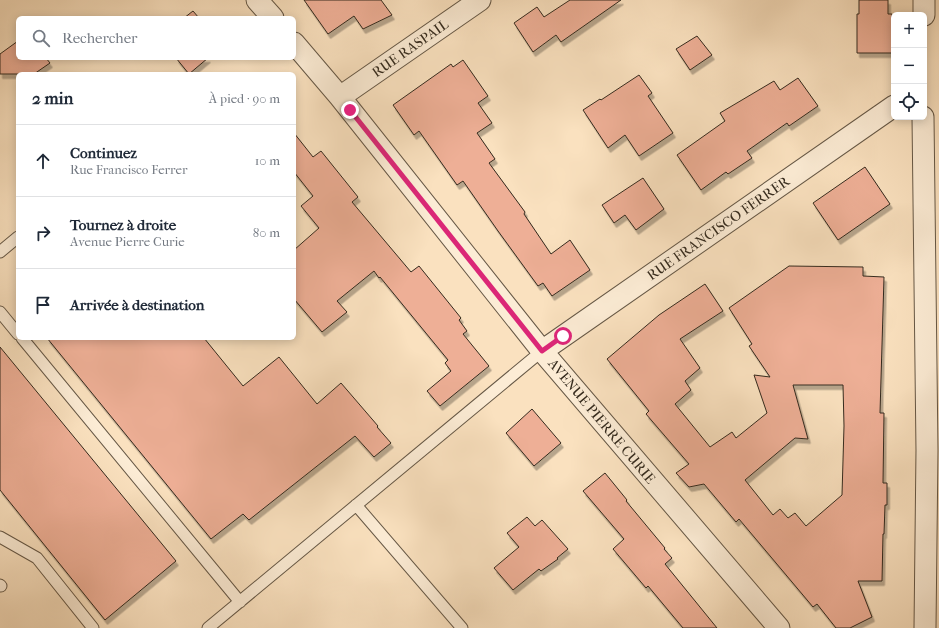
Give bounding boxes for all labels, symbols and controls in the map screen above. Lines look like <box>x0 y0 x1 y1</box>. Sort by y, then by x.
map controls <box>891 12 927 120</box>
button: + <box>891 12 927 48</box>
street label: RUE RASPAIL <box>369 15 452 81</box>
search box <box>16 16 296 60</box>
icon: search <box>30 27 52 49</box>
text: Rechercher <box>62 29 137 47</box>
button: − <box>891 48 927 84</box>
button: locate <box>891 84 927 120</box>
text: 2 min <box>32 88 73 108</box>
text: À pied · 90 m <box>209 91 280 106</box>
route end <box>341 101 359 119</box>
text: Continuez <box>70 144 137 162</box>
icon: ahead <box>32 150 54 172</box>
text: 10 m <box>255 153 280 168</box>
text: Rue Francisco Ferrer <box>70 162 188 177</box>
street label: RUE FRANCISCO FERRER <box>644 172 793 284</box>
text: Tournez à droite <box>70 216 176 234</box>
icon: right <box>32 222 54 244</box>
text: 80 m <box>253 225 280 240</box>
text: Avenue Pierre Curie <box>70 234 185 249</box>
icon: arrive <box>32 294 54 316</box>
text: Arrivée à destination <box>70 296 205 314</box>
route start <box>554 327 572 345</box>
street label: AVENUE PIERRE CURIE <box>544 355 659 488</box>

